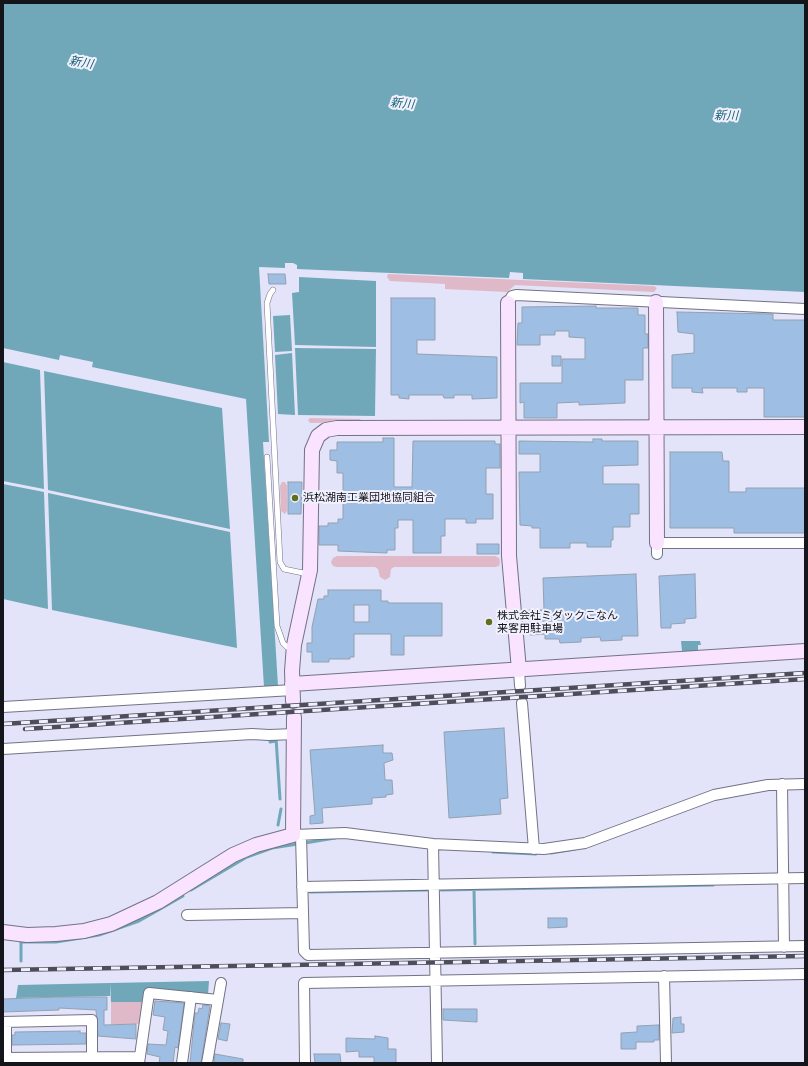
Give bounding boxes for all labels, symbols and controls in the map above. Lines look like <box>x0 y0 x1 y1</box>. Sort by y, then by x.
water label: 新川 <box>68 54 94 72</box>
water label: 新川 <box>389 96 415 112</box>
water label: 新川 <box>714 109 738 123</box>
place label: 浜松湖南工業団地協同組合 <box>303 491 435 505</box>
marker: 浜松湖南工業団地協同組合 <box>290 493 300 503</box>
place label: 株式会社ミダックこなん 来客用駐車場 <box>497 609 618 635</box>
marker: 株式会社ミダックこなん 来客用駐車場 <box>484 617 494 627</box>

